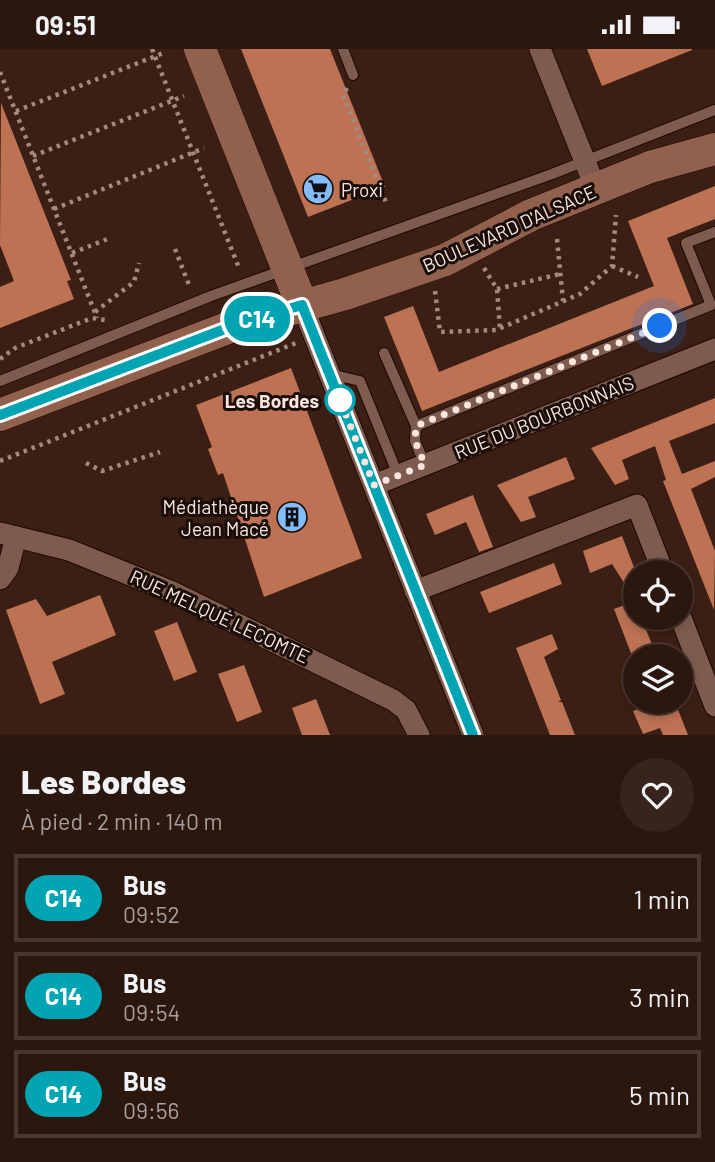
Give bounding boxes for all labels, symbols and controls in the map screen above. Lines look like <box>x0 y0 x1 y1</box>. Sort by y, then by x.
text: 09:51 <box>35 9 96 40</box>
supermarket icon: Proxi <box>301 172 335 206</box>
place label: Proxi <box>341 178 383 201</box>
street label: BOULEVARD D'ALSACE <box>419 179 599 277</box>
line badge: C14 <box>217 296 297 342</box>
text: C14 <box>238 304 276 333</box>
your location <box>642 308 677 343</box>
street label: RUE DU BOURBONNAIS <box>451 370 637 464</box>
marker: Les Bordes <box>325 385 355 415</box>
place label: Les Bordes <box>225 389 319 412</box>
place label: Médiathèque Jean Macé <box>162 495 269 540</box>
building icon: Médiathèque Jean Macé <box>275 500 309 534</box>
map controls <box>623 560 693 714</box>
button: locate <box>623 560 693 630</box>
street label: RUE MELQUÉ LECOMTE <box>127 564 313 668</box>
button: layers <box>623 644 693 714</box>
button: heart <box>620 758 694 832</box>
text: Les Bordes <box>21 761 186 801</box>
text: À pied · 2 min · 140 m <box>21 807 223 835</box>
text: Bus <box>123 869 166 900</box>
text: C14 <box>45 883 82 912</box>
text: 1 min <box>634 883 690 914</box>
text: 09:52 <box>123 900 180 928</box>
text: Bus <box>123 967 166 998</box>
text: C14 <box>45 981 82 1010</box>
text: 3 min <box>629 981 690 1012</box>
text: 09:54 <box>123 998 180 1026</box>
text: Bus <box>123 1065 166 1096</box>
text: C14 <box>45 1079 82 1108</box>
text: 5 min <box>629 1079 690 1110</box>
text: 09:56 <box>123 1096 179 1124</box>

